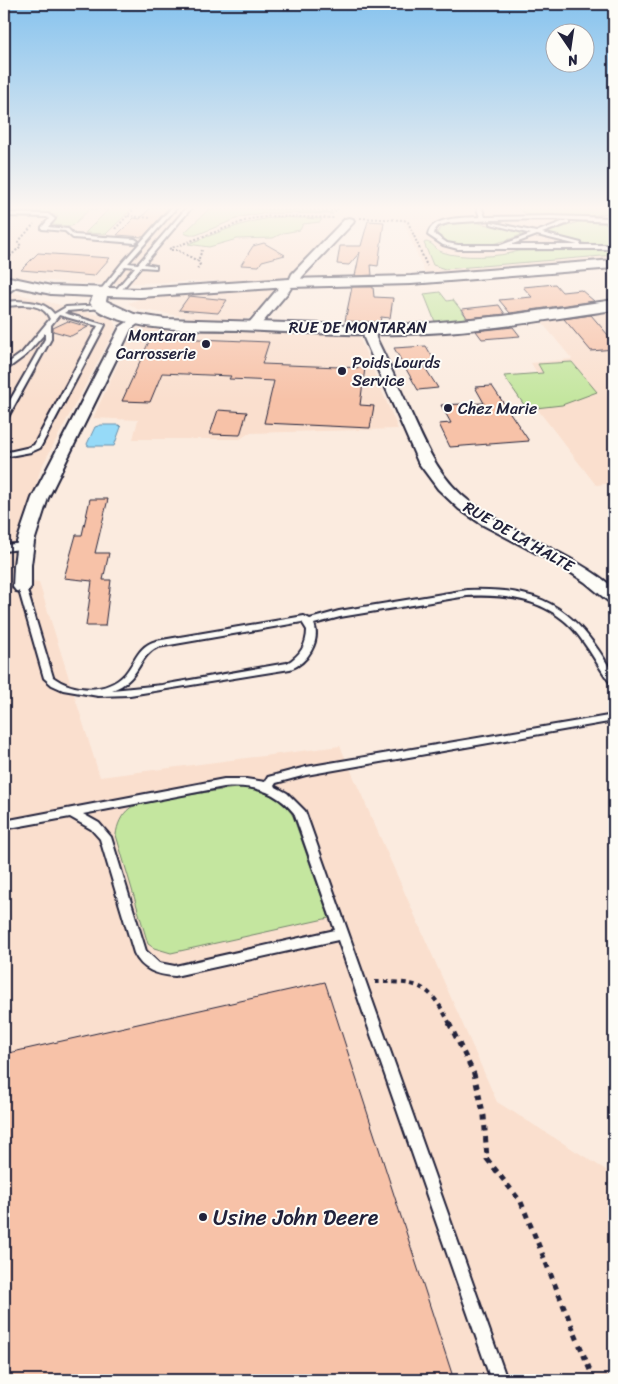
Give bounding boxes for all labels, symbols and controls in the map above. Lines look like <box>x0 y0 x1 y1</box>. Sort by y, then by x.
north arrow <box>546 22 596 72</box>
text: N <box>565 47 581 74</box>
street label: RUE DE MONTARAN <box>289 313 427 342</box>
place label: Montaran Carrosserie <box>116 321 196 368</box>
marker: Montaran Carrosserie <box>200 338 212 350</box>
place label: Poids Lourds Service <box>352 348 441 395</box>
marker: Poids Lourds Service <box>336 365 348 377</box>
place label: Chez Marie <box>458 394 537 423</box>
marker: Chez Marie <box>442 402 454 414</box>
street label: RUE DE LA HALTE <box>458 493 581 581</box>
place label: Usine John Deere <box>213 1198 379 1237</box>
marker: Usine John Deere <box>197 1211 209 1223</box>

